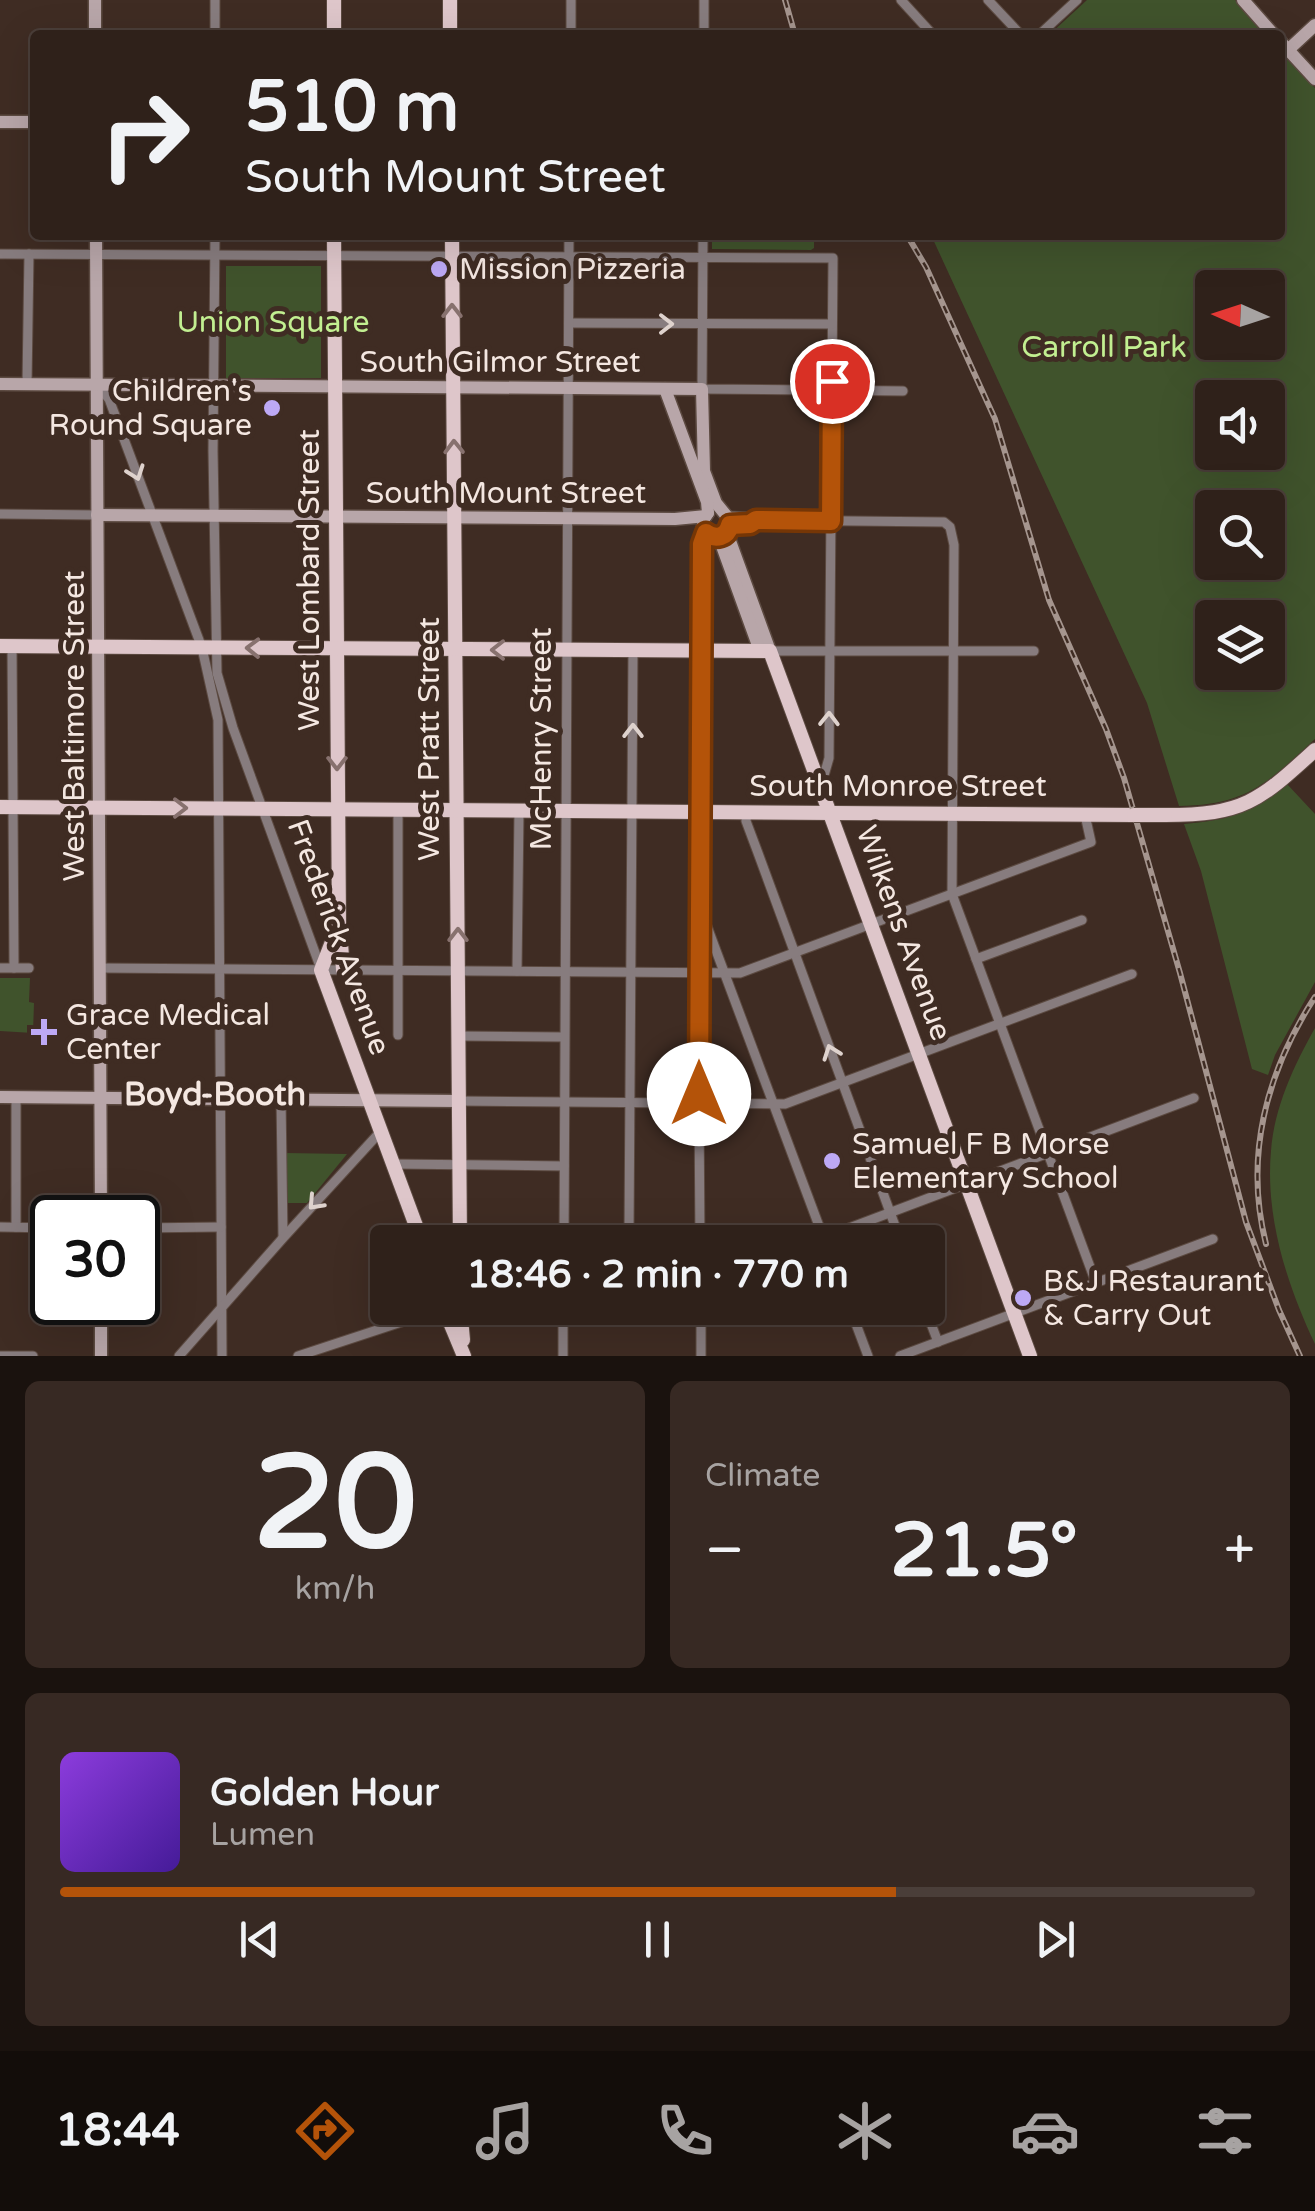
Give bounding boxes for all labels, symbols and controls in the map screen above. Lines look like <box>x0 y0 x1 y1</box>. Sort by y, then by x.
text: 510 m <box>245 66 459 150</box>
icon: right <box>80 70 210 200</box>
text: South Mount Street <box>245 151 666 205</box>
place label: Mission Pizzeria <box>459 251 686 288</box>
marker: Mission Pizzeria <box>428 258 450 280</box>
north arrow <box>1195 270 1285 360</box>
map controls <box>1195 270 1285 690</box>
one-way arrow <box>441 302 463 318</box>
park label: Union Square <box>177 304 369 341</box>
one-way arrow <box>659 313 675 334</box>
park label: Carroll Park <box>1021 329 1187 366</box>
pin <box>790 339 875 424</box>
street label: South Gilmor Street <box>360 344 640 381</box>
icon: arrive <box>805 354 860 409</box>
place label: Children's Round Square <box>49 373 252 444</box>
button: sound <box>1195 380 1285 470</box>
marker: Children's Round Square <box>261 397 283 419</box>
street label: West Lombard Street <box>291 429 328 731</box>
one-way arrow <box>443 438 464 454</box>
one-way arrow <box>124 463 145 480</box>
street label: South Mount Street <box>366 475 646 512</box>
button: search <box>1195 490 1285 580</box>
street label: West Baltimore Street <box>56 571 93 881</box>
button: layers <box>1195 600 1285 690</box>
street label: West Pratt Street <box>411 617 448 861</box>
street label: McHenry Street <box>523 627 560 851</box>
one-way arrow <box>245 638 260 659</box>
one-way arrow <box>489 639 504 661</box>
one-way arrow <box>819 711 840 727</box>
one-way arrow <box>622 722 644 738</box>
one-way arrow <box>326 756 348 772</box>
street label: South Monroe Street <box>749 768 1047 805</box>
one-way arrow <box>174 797 189 819</box>
street label: Frederick Avenue <box>279 814 398 1060</box>
street label: Wilkens Avenue <box>848 821 960 1046</box>
one-way arrow <box>447 927 469 942</box>
place label: Grace Medical Center <box>66 997 270 1068</box>
marker: Grace Medical Center <box>31 1019 57 1045</box>
position arrow <box>647 1042 751 1146</box>
one-way arrow <box>822 1045 843 1062</box>
district label: Boyd-Booth <box>124 1076 306 1114</box>
place label: Samuel F B Morse Elementary School <box>852 1126 1118 1197</box>
marker: Samuel F B Morse Elementary School <box>821 1150 843 1172</box>
one-way arrow <box>309 1191 327 1210</box>
speed limit sign: 30 <box>30 1195 160 1325</box>
text: 18:46 · 2 min · 770 m <box>466 1252 849 1298</box>
place label: B&J Restaurant & Carry Out <box>1043 1263 1264 1334</box>
marker: B&J Restaurant & Carry Out <box>1012 1287 1034 1309</box>
text: 20 <box>253 1427 417 1583</box>
text: Climate <box>705 1457 820 1495</box>
text: 21.5° <box>890 1506 1078 1596</box>
text: − <box>705 1518 744 1584</box>
text: + <box>1224 1518 1255 1584</box>
text: km/h <box>295 1570 375 1608</box>
text: Golden Hour <box>210 1770 439 1816</box>
text: Lumen <box>210 1816 315 1854</box>
icon: previous <box>232 1912 287 1967</box>
icon: pause <box>630 1912 685 1967</box>
icon: next <box>1028 1912 1083 1967</box>
icon: directions <box>290 2096 360 2166</box>
icon: music <box>470 2096 540 2166</box>
icon: phone <box>650 2096 720 2166</box>
icon: climate <box>830 2096 900 2166</box>
icon: car <box>1010 2096 1080 2166</box>
icon: filters <box>1190 2096 1260 2166</box>
text: 18:44 <box>55 2104 180 2158</box>

